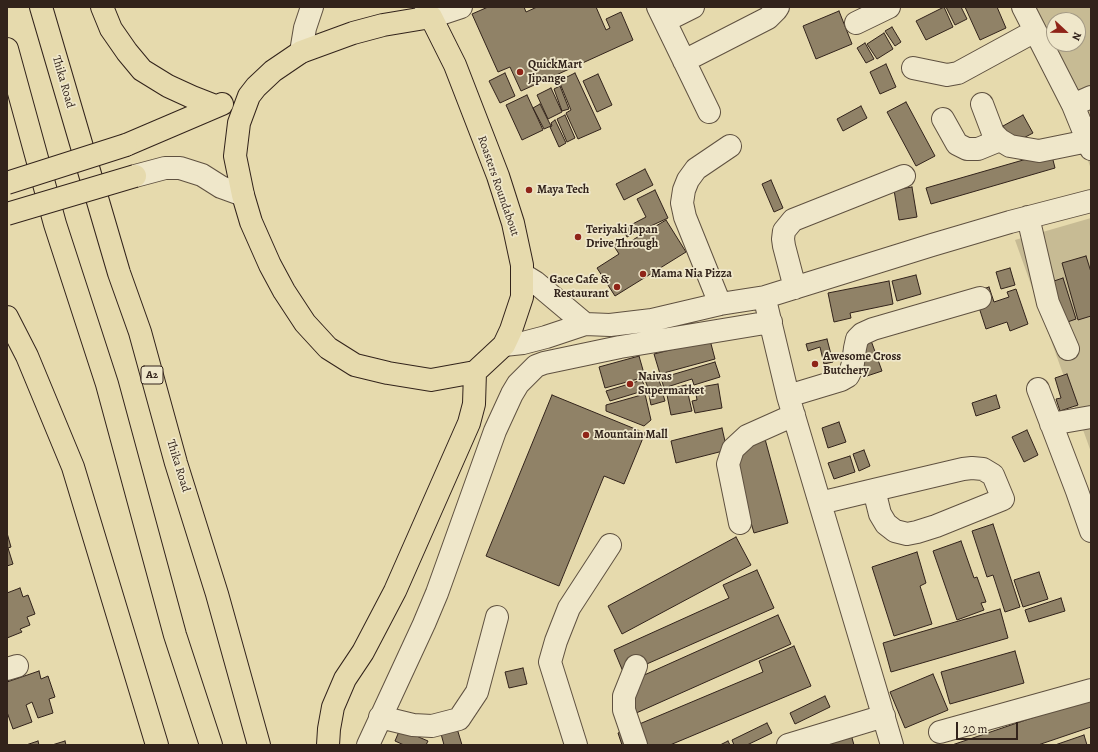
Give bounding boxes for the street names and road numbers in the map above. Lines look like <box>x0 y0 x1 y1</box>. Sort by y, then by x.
street label: Thika Road <box>49 54 77 110</box>
street label: Roasters Roundabout <box>474 134 522 238</box>
road number: A2 <box>141 366 163 384</box>
street label: Thika Road <box>163 438 193 494</box>

